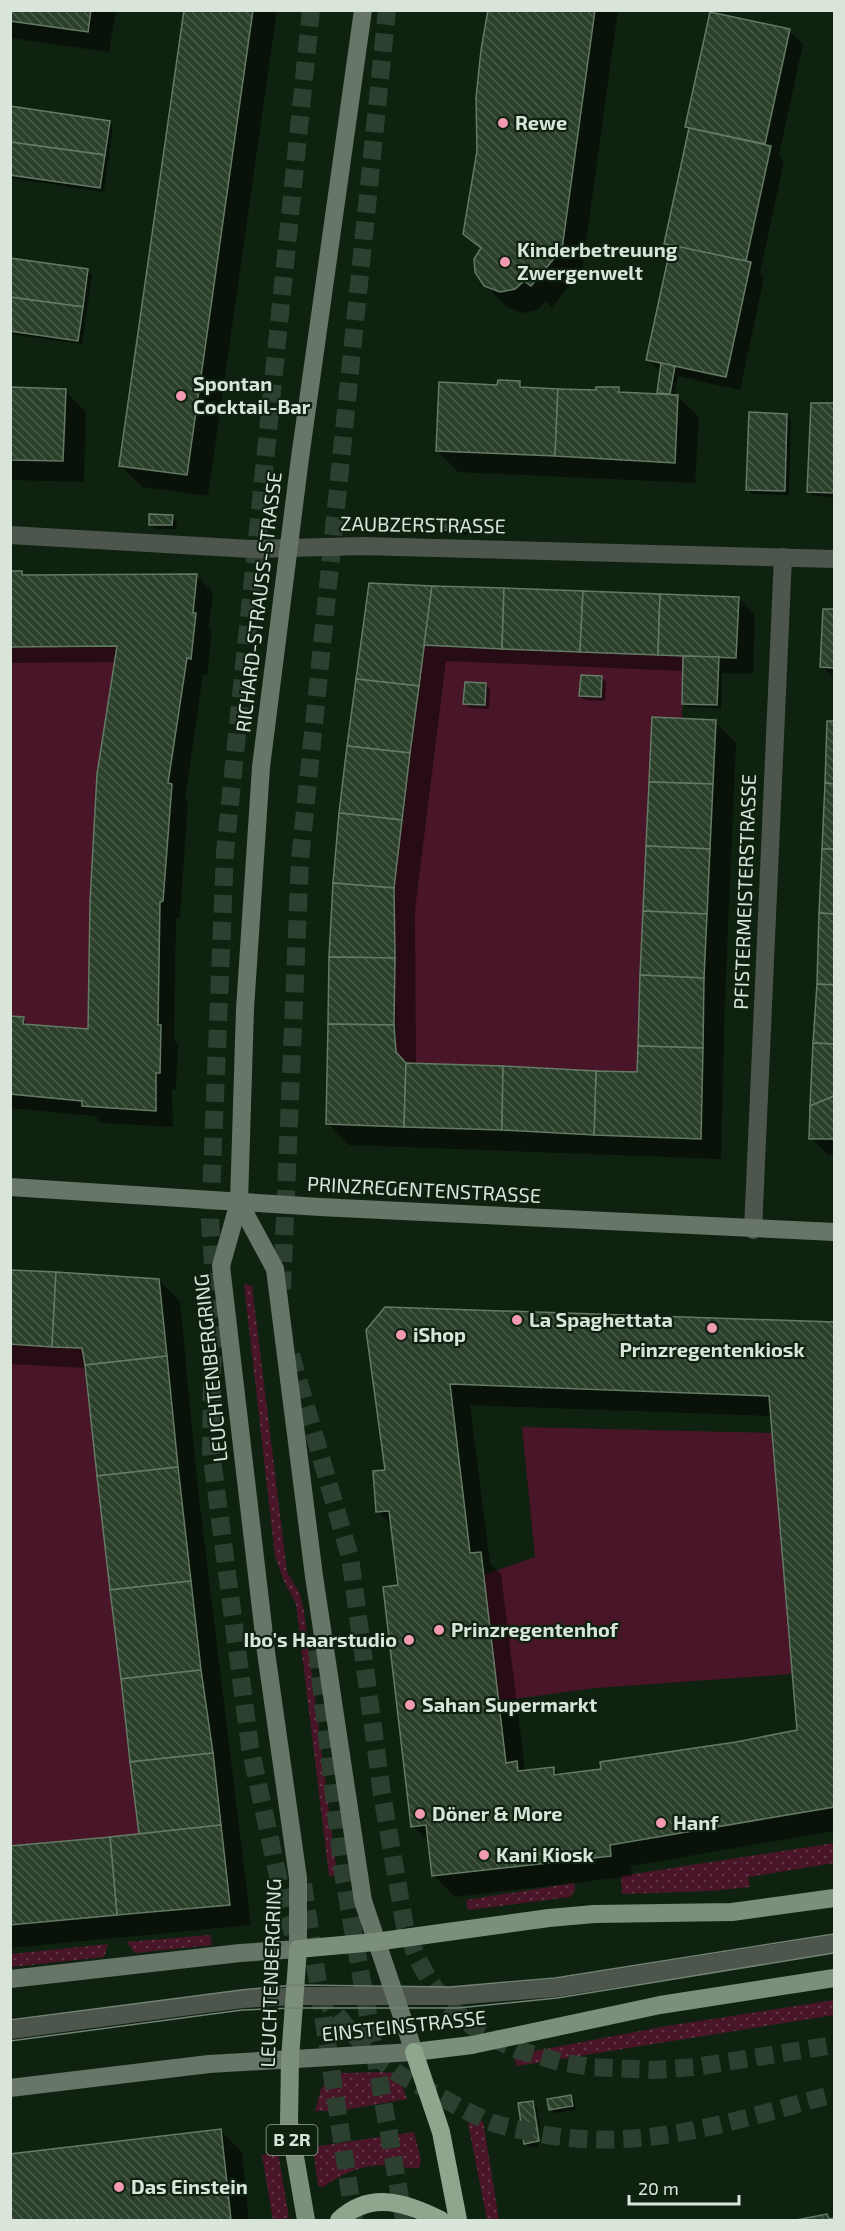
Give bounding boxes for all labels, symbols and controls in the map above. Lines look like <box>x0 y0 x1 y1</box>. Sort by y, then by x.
place label: Rewe <box>515 110 567 134</box>
marker: Rewe <box>496 116 510 130</box>
place label: Kinderbetreuung Zwergenwelt <box>517 237 678 284</box>
marker: Kinderbetreuung Zwergenwelt <box>498 255 512 269</box>
place label: Spontan Cocktail-Bar <box>193 371 311 418</box>
marker: Spontan Cocktail-Bar <box>174 389 188 403</box>
street label: RICHARD-STRAUSS-STRASSE <box>230 470 286 734</box>
street label: ZAUBZERSTRASSE <box>340 511 506 537</box>
street label: PFISTERMEISTERSTRASSE <box>728 774 760 1010</box>
street label: PRINZREGENTENSTRASSE <box>306 1171 542 1207</box>
street label: LEUCHTENBERGRING <box>188 1273 232 1463</box>
place label: La Spaghettata <box>529 1307 673 1331</box>
marker: La Spaghettata <box>510 1313 524 1327</box>
marker: Prinzregentenkiosk <box>705 1321 719 1335</box>
place label: iShop <box>413 1322 466 1346</box>
marker: iShop <box>394 1328 408 1342</box>
place label: Prinzregentenkiosk <box>619 1337 805 1361</box>
place label: Prinzregentenhof <box>451 1617 619 1641</box>
marker: Prinzregentenhof <box>432 1623 446 1637</box>
place label: Ibo's Haarstudio <box>244 1627 397 1651</box>
marker: Ibo's Haarstudio <box>402 1633 416 1647</box>
place label: Sahan Supermarkt <box>422 1692 597 1716</box>
marker: Sahan Supermarkt <box>403 1698 417 1712</box>
place label: Döner & More <box>432 1801 563 1825</box>
marker: Döner & More <box>413 1807 427 1821</box>
place label: Hanf <box>673 1810 719 1834</box>
marker: Hanf <box>654 1816 668 1830</box>
place label: Kani Kiosk <box>496 1842 595 1866</box>
marker: Kani Kiosk <box>477 1848 491 1862</box>
street label: LEUCHTENBERGRING <box>255 1878 285 2068</box>
street label: EINSTEINSTRASSE <box>320 2004 487 2046</box>
road number: B 2R <box>266 2125 318 2155</box>
scale bar <box>629 2168 738 2206</box>
place label: Das Einstein <box>131 2174 248 2198</box>
text: 20 m <box>638 2177 679 2199</box>
marker: Das Einstein <box>112 2180 126 2194</box>

